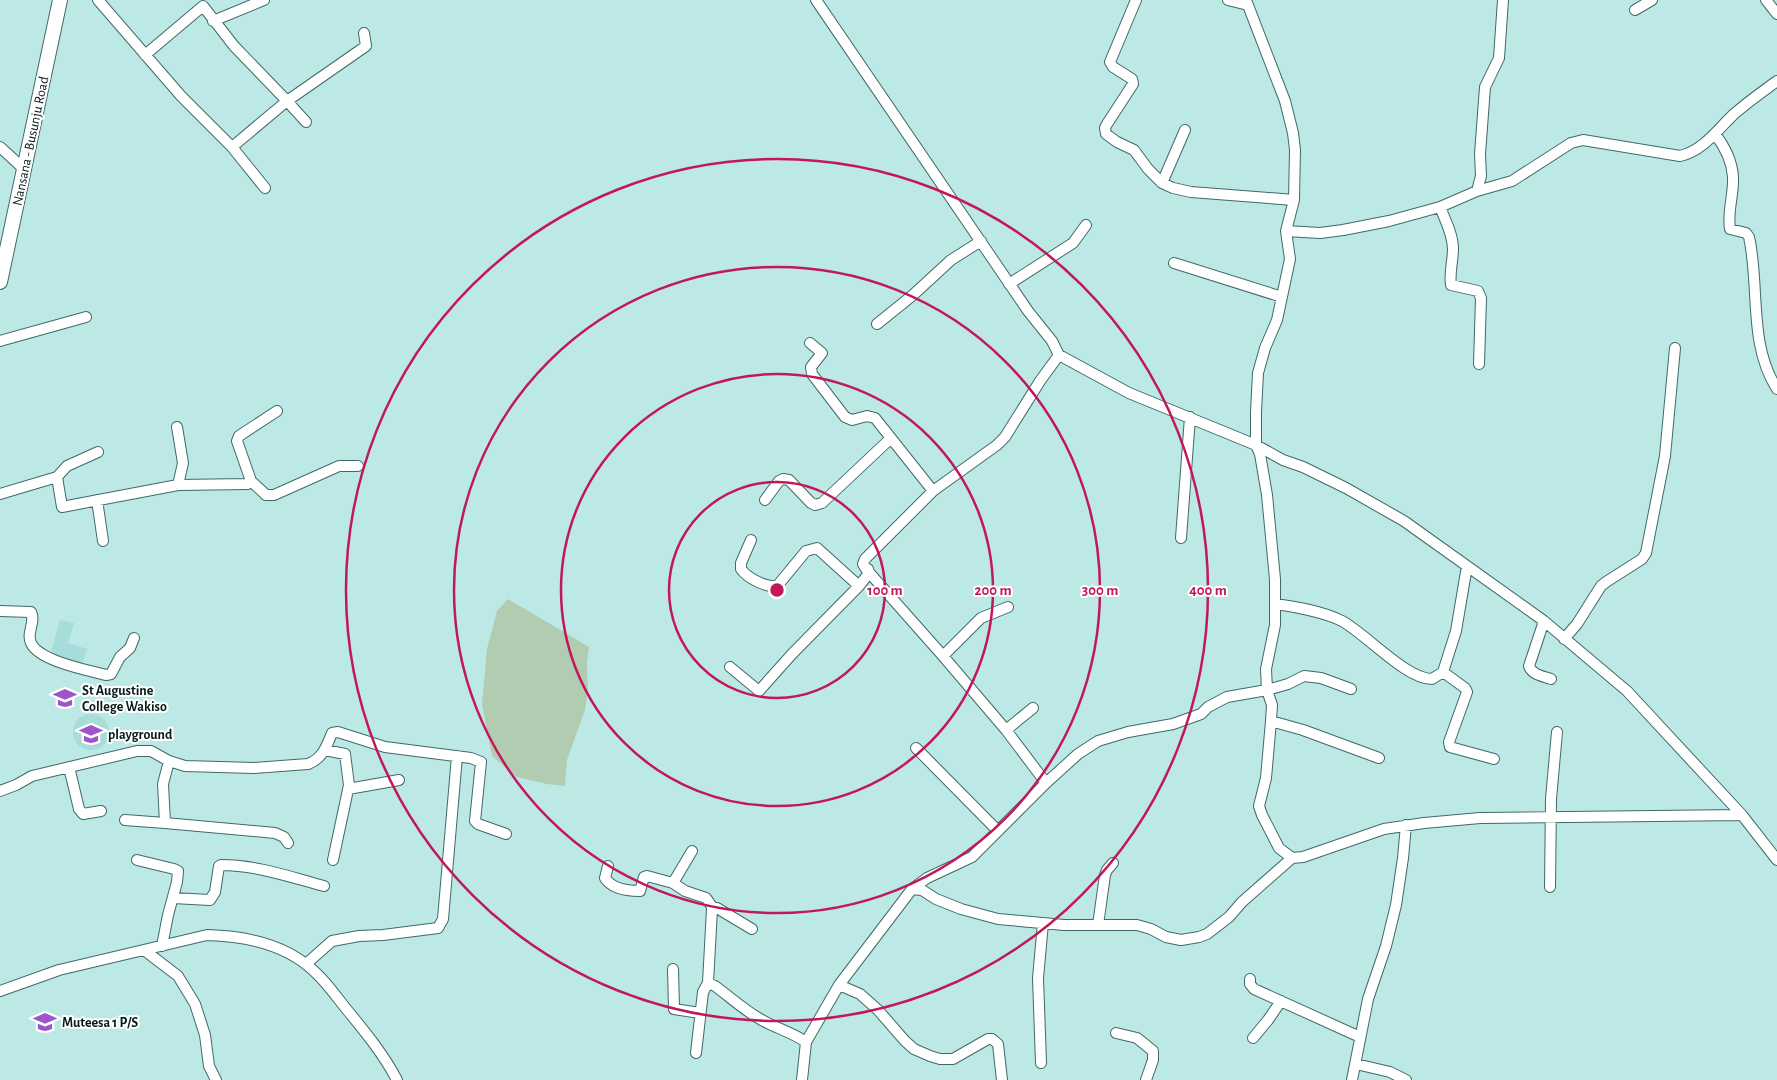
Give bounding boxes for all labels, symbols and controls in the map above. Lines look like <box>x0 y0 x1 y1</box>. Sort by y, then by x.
street label: Nansana - Busunju Road <box>10 75 52 207</box>
centre of rings <box>768 581 786 599</box>
text: 100 m <box>867 583 903 598</box>
text: 200 m <box>974 583 1012 598</box>
text: 300 m <box>1082 583 1118 598</box>
text: 400 m <box>1189 583 1227 598</box>
place label: St Augustine College Wakiso <box>82 684 167 714</box>
school or university icon: St Augustine College Wakiso <box>52 685 78 711</box>
school or university icon: playground <box>78 721 104 747</box>
place label: playground <box>108 728 173 742</box>
school or university icon: Muteesa 1 P/S <box>32 1009 58 1035</box>
place label: Muteesa 1 P/S <box>62 1016 138 1030</box>

